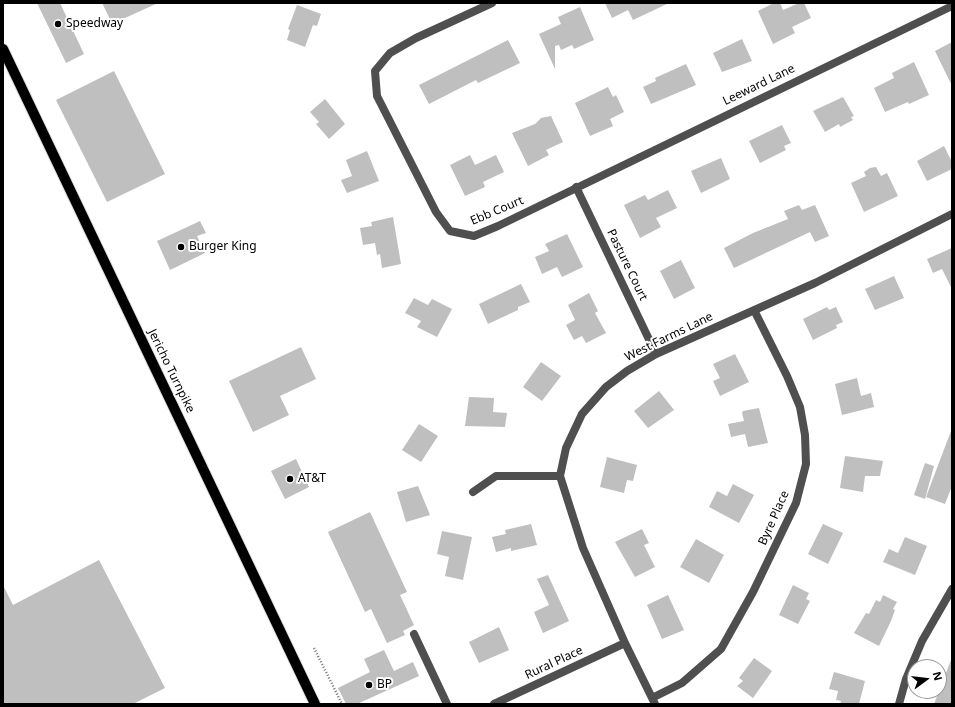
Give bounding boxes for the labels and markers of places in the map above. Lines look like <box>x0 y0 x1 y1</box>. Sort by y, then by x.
place label: Speedway <box>66 17 123 31</box>
marker: Speedway <box>53 19 63 29</box>
place label: Burger King <box>189 240 257 254</box>
marker: Burger King <box>176 242 186 252</box>
place label: AT&T <box>298 472 326 486</box>
marker: AT&T <box>285 474 295 484</box>
place label: BP <box>377 678 392 692</box>
marker: BP <box>364 680 374 690</box>

